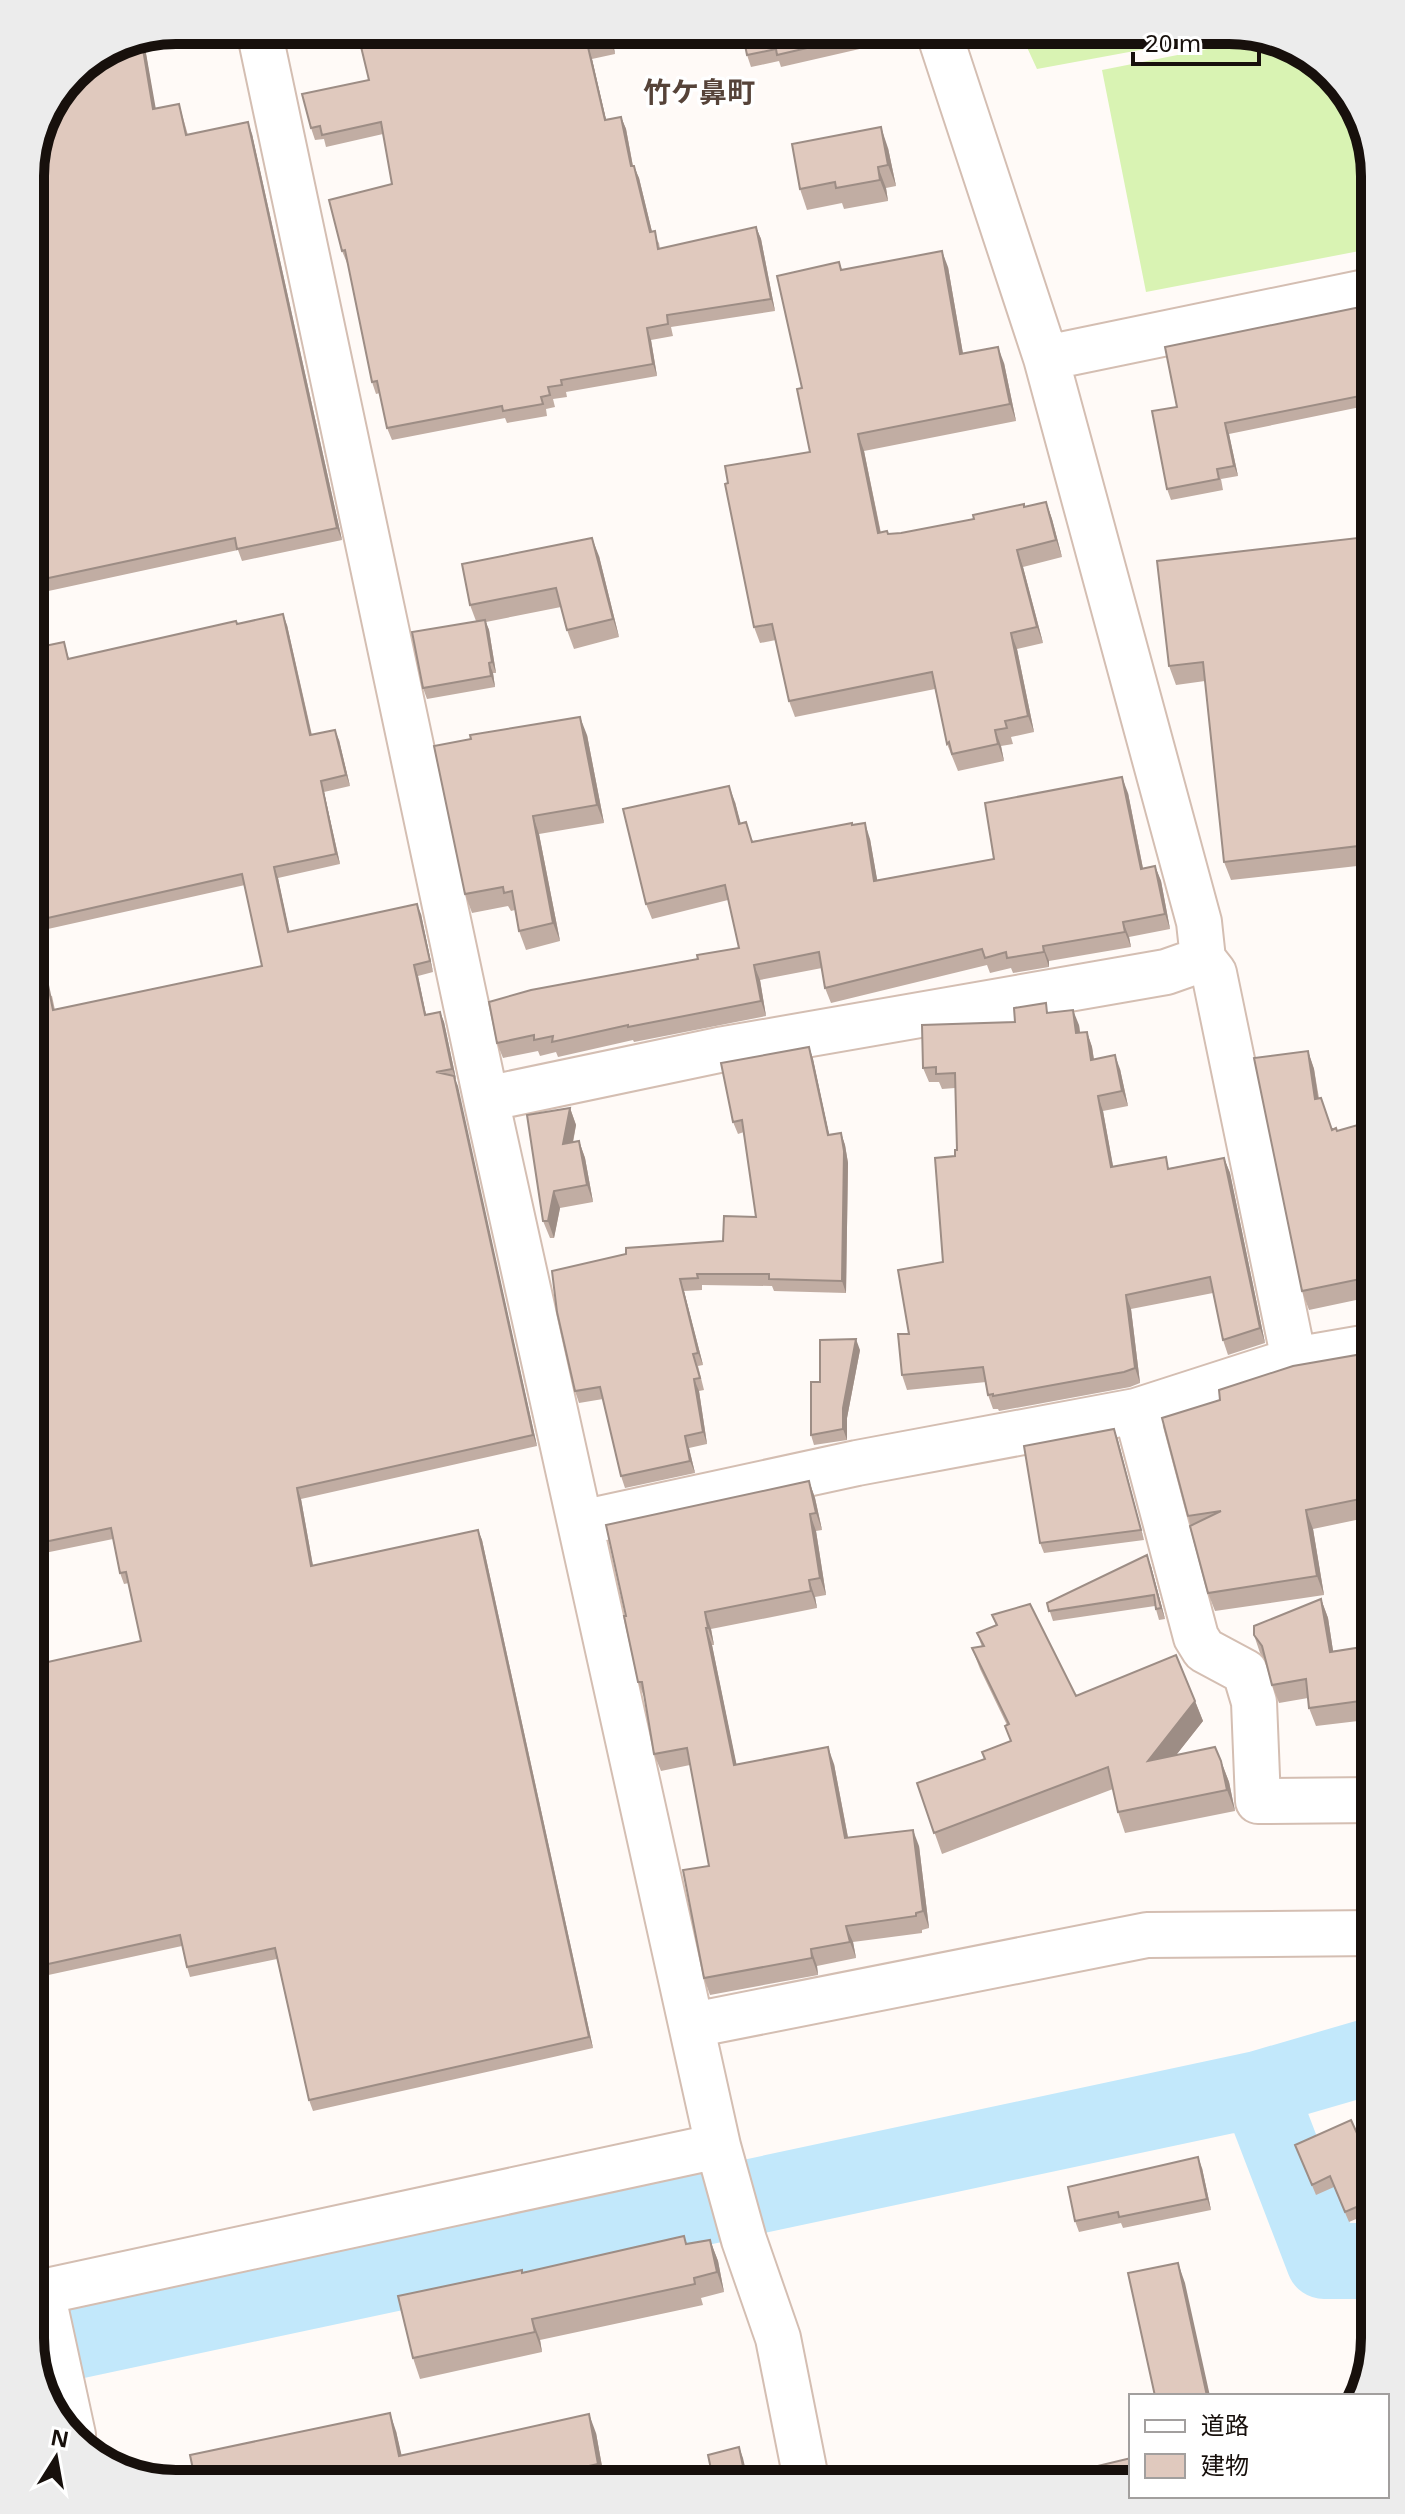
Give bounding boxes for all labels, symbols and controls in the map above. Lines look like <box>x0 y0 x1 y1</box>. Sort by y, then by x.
scale bar <box>1133 16 1259 66</box>
text: 20 m <box>1145 26 1201 59</box>
district label: 竹ケ鼻町 <box>643 72 755 110</box>
legend <box>1129 2394 1389 2498</box>
text: 道路 <box>1201 2408 1249 2441</box>
north arrow <box>16 2418 96 2498</box>
text: N <box>48 2421 72 2454</box>
text: 建物 <box>1201 2448 1249 2481</box>

